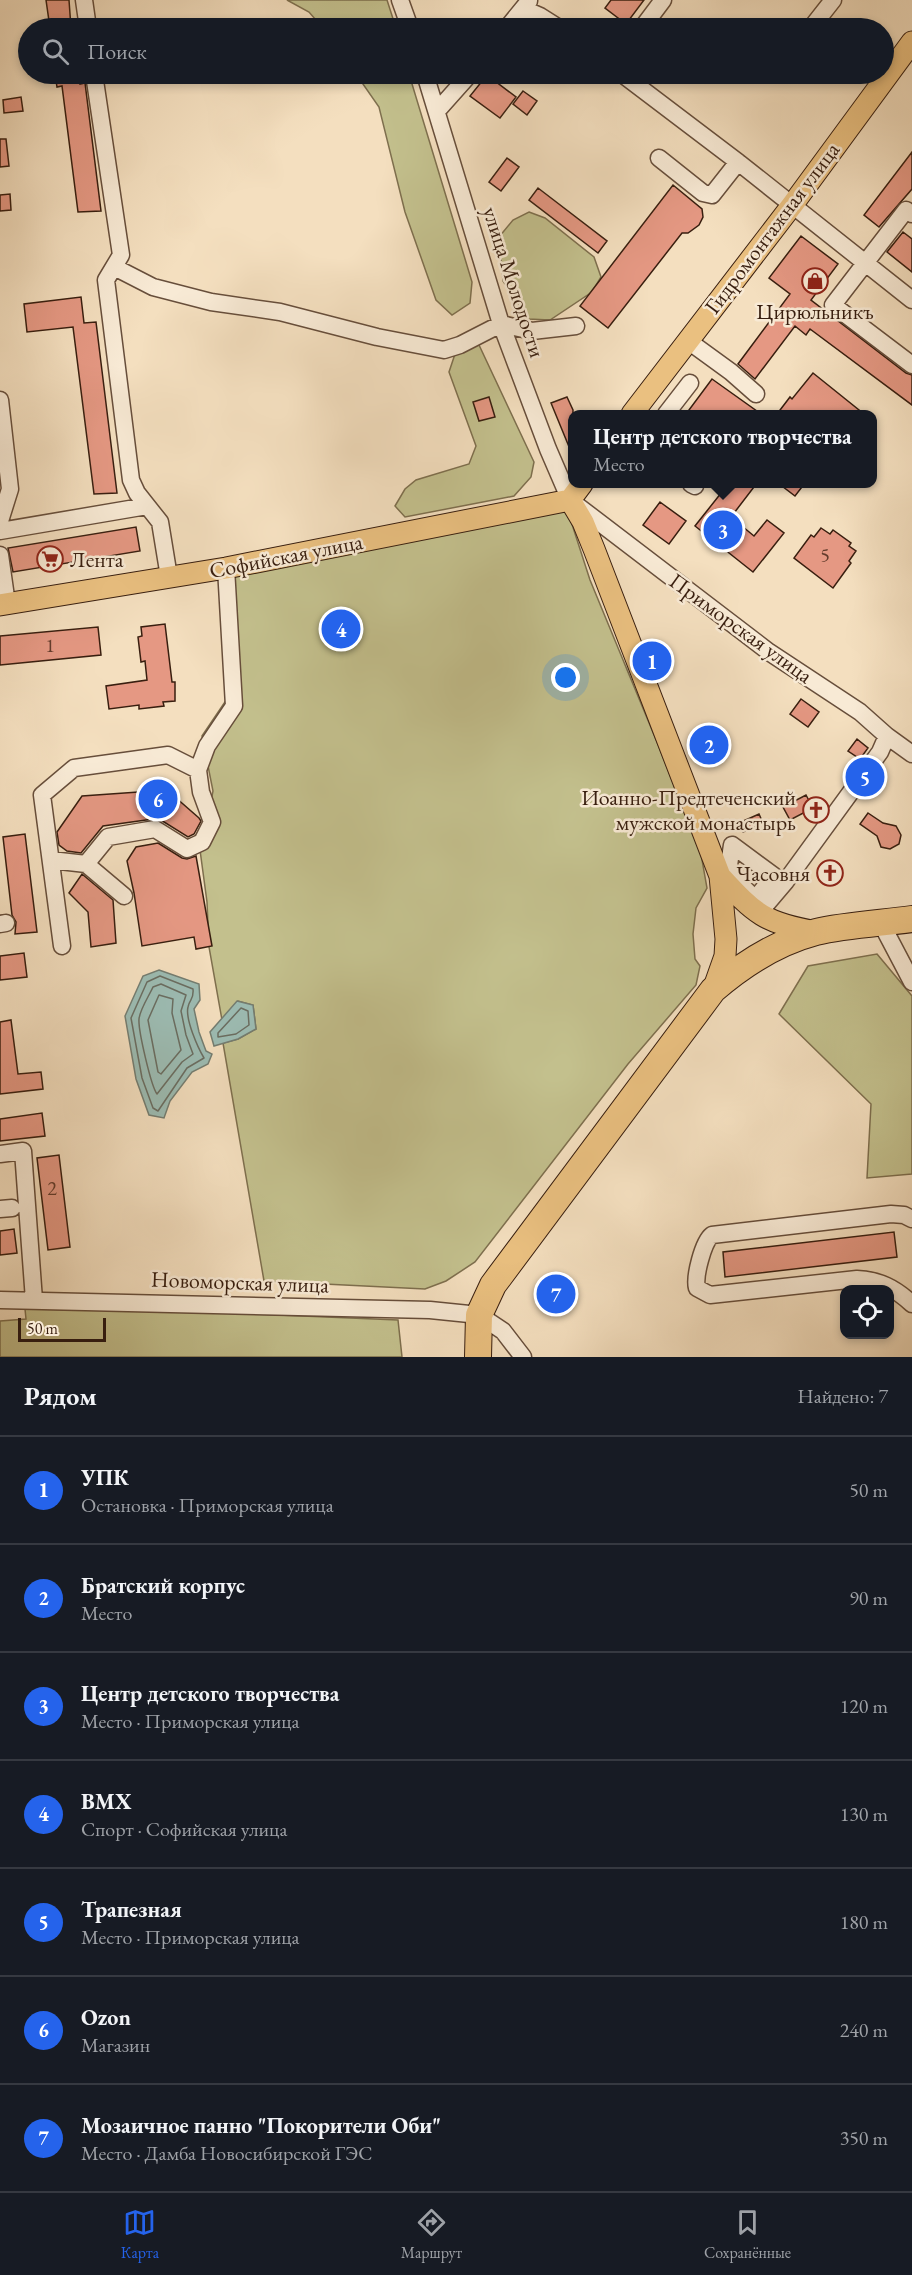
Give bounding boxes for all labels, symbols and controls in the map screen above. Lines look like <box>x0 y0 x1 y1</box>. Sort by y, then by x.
search box <box>18 18 894 84</box>
icon: search <box>39 35 72 68</box>
text: Поиск <box>87 37 147 66</box>
street label: Гидромонтажная улица <box>698 136 846 320</box>
street label: улица Молодости <box>476 203 552 361</box>
shop icon: Цирюльникъ <box>800 266 830 296</box>
place label: Цирюльникъ <box>756 297 874 326</box>
popup <box>568 410 877 488</box>
text: Центр детского творчества <box>593 422 852 451</box>
text: Место <box>593 451 645 477</box>
pin: 3 <box>704 508 742 552</box>
street label: Софийская улица <box>207 527 365 585</box>
house number: 5 <box>820 542 830 568</box>
supermarket icon: Лента <box>35 544 65 574</box>
place label: Лента <box>70 545 124 574</box>
street label: Приморская улица <box>664 566 819 690</box>
pin: 4 <box>322 606 360 652</box>
house number: 1 <box>45 632 55 658</box>
pin: 1 <box>632 638 672 684</box>
your location <box>551 663 580 692</box>
pin: 2 <box>690 722 728 768</box>
pin: 5 <box>846 754 884 800</box>
pin: 6 <box>138 776 178 822</box>
place label: Иоанно-Предтеченский мужской монастырь <box>581 783 796 837</box>
church icon: Иоанно-Предтеченский мужской монастырь <box>801 795 831 825</box>
church icon: Часовня <box>815 858 845 888</box>
place label: Часовня <box>736 859 810 888</box>
house number: 2 <box>47 1175 57 1201</box>
street label: Новоморская улица <box>151 1264 330 1300</box>
pin: 7 <box>536 1272 576 1316</box>
map controls <box>840 1285 894 1339</box>
button: locate <box>840 1285 894 1339</box>
scale bar <box>18 1315 106 1342</box>
text: 50 m <box>27 1318 58 1339</box>
text: Рядом <box>24 1379 97 1413</box>
text: Найдено: 7 <box>797 1383 888 1409</box>
text: УПК <box>81 1463 129 1492</box>
text: 1 <box>38 1477 49 1503</box>
text: 50 m <box>849 1477 888 1503</box>
text: Остановка · Приморская улица <box>81 1492 334 1518</box>
text: Братский корпус <box>81 1571 245 1600</box>
text: 2 <box>38 1585 49 1611</box>
text: 90 m <box>849 1585 888 1611</box>
text: Место <box>81 1600 132 1626</box>
text: Центр детского творчества <box>81 1679 339 1708</box>
text: 3 <box>38 1693 49 1719</box>
text: 120 m <box>840 1693 888 1719</box>
text: Место · Приморская улица <box>81 1708 299 1734</box>
text: BMX <box>81 1787 131 1816</box>
text: 4 <box>38 1801 49 1827</box>
text: 130 m <box>840 1801 888 1827</box>
text: Спорт · Софийская улица <box>81 1816 287 1842</box>
text: Трапезная <box>81 1895 182 1924</box>
text: 5 <box>38 1909 49 1935</box>
text: 180 m <box>840 1909 888 1935</box>
text: Место · Приморская улица <box>81 1924 299 1950</box>
text: Ozon <box>81 2003 131 2032</box>
text: 6 <box>38 2017 49 2043</box>
text: 240 m <box>840 2017 888 2043</box>
text: Магазин <box>81 2032 150 2058</box>
text: Мозаичное панно "Покорители Оби" <box>81 2111 441 2140</box>
text: 7 <box>38 2125 49 2151</box>
text: 350 m <box>840 2125 888 2151</box>
text: Место · Дамба Новосибирской ГЭС <box>81 2140 372 2166</box>
tab: Карта <box>121 2206 159 2263</box>
tab: Маршрут <box>401 2206 462 2263</box>
tab: Сохранённые <box>704 2206 791 2263</box>

